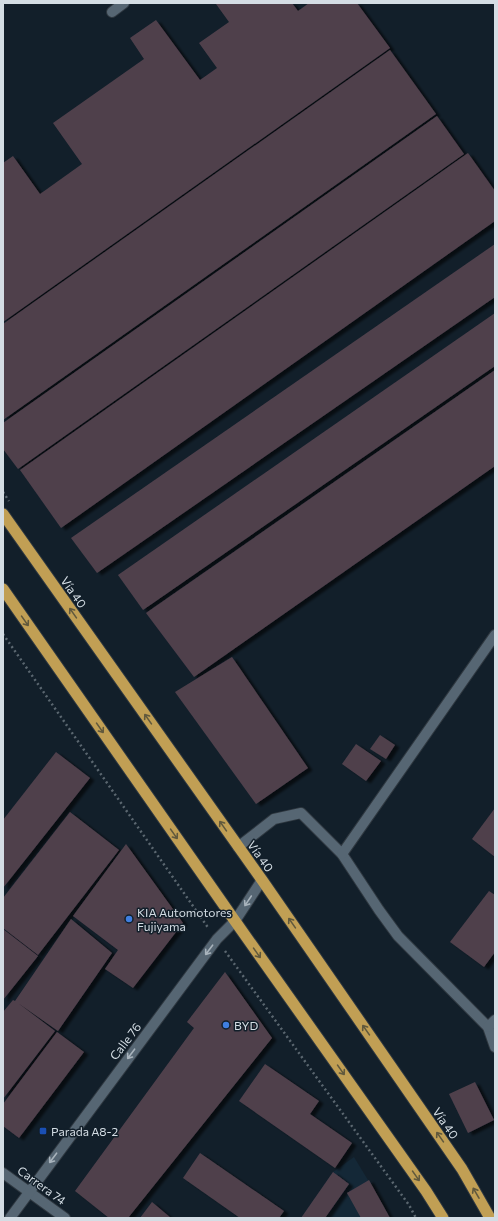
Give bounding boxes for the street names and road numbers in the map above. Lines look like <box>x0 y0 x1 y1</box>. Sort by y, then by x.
street label: Vía 40 <box>58 574 90 610</box>
street label: Vía 40 <box>245 838 277 874</box>
street label: Calle 76 <box>107 1020 143 1062</box>
street label: Vía 40 <box>430 1105 462 1141</box>
street label: Carrera 74 <box>15 1163 69 1207</box>

